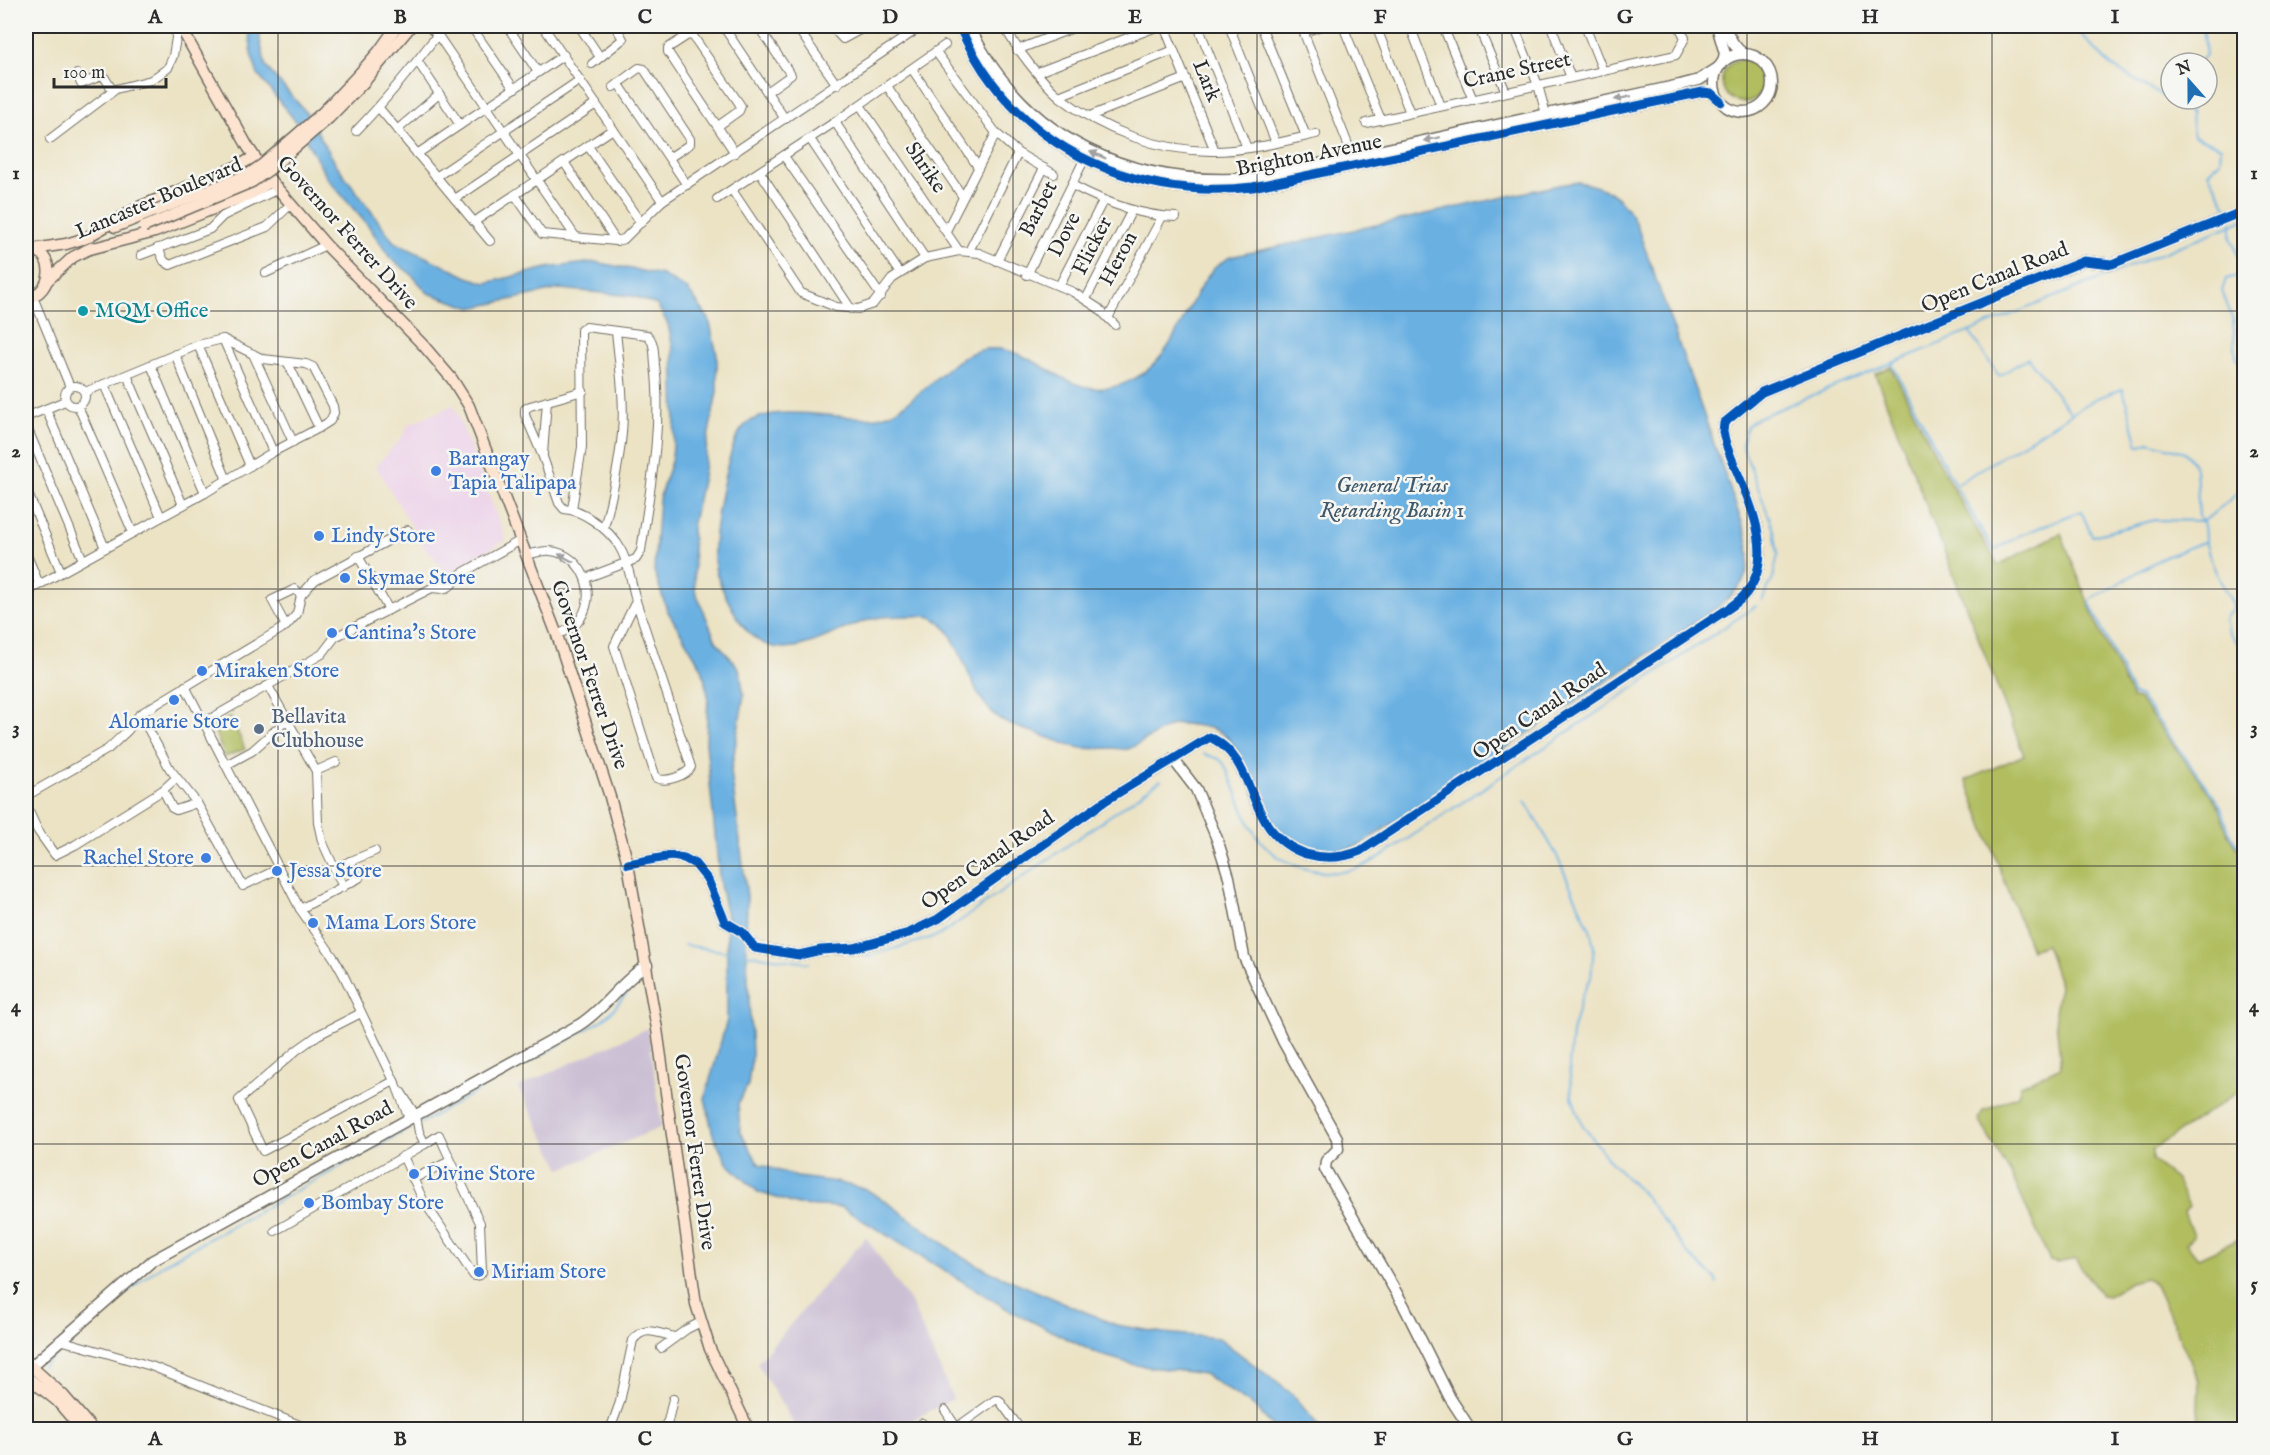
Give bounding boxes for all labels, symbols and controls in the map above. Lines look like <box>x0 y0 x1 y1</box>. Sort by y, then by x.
text: A <box>147 5 163 30</box>
text: B <box>393 5 407 30</box>
text: C <box>638 5 652 30</box>
text: D <box>882 5 898 30</box>
text: E <box>1128 5 1142 30</box>
text: F <box>1374 5 1387 30</box>
text: G <box>1617 5 1634 30</box>
text: H <box>1861 5 1879 30</box>
text: I <box>2111 5 2120 30</box>
street label: Crane Street <box>1461 46 1573 96</box>
scale bar <box>54 51 166 89</box>
north arrow <box>2159 51 2219 111</box>
street label: Lark <box>1185 56 1227 107</box>
text: N <box>2173 57 2195 81</box>
text: 100 m <box>63 62 105 85</box>
one-way arrow <box>1614 93 1632 103</box>
street label: Brighton Avenue <box>1234 129 1385 183</box>
one-way arrow <box>1423 135 1442 144</box>
street label: Shrike <box>898 137 952 199</box>
street label: Governor Ferrer Drive <box>271 150 424 316</box>
one-way arrow <box>1090 150 1107 159</box>
street label: Lancaster Boulevard <box>72 151 247 246</box>
text: 1 <box>12 161 20 186</box>
text: 1 <box>2250 161 2258 186</box>
street label: Barbet <box>1014 177 1064 241</box>
street label: Dove <box>1042 208 1088 262</box>
street label: Flicker <box>1067 212 1119 280</box>
street label: Heron <box>1094 227 1144 291</box>
street label: Open Canal Road <box>1917 236 2073 320</box>
place label: MQM Office <box>95 298 209 325</box>
marker: MQM Office <box>76 304 90 318</box>
text: 2 <box>11 439 21 464</box>
text: 2 <box>2249 439 2259 464</box>
place label: Barangay Tapia Talipapa <box>448 446 577 497</box>
marker: Barangay Tapia Talipapa <box>429 464 443 478</box>
water label: General Trias Retarding Basin 1 <box>1320 472 1464 525</box>
place label: Lindy Store <box>331 523 436 550</box>
marker: Lindy Store <box>312 529 326 543</box>
one-way arrow <box>557 554 575 564</box>
place label: Skymae Store <box>357 565 476 592</box>
marker: Skymae Store <box>338 571 352 585</box>
street label: Governor Ferrer Drive <box>544 577 634 773</box>
place label: Cantina's Store <box>344 620 477 647</box>
marker: Cantina's Store <box>325 626 339 640</box>
street label: Open Canal Road <box>1468 657 1613 767</box>
place label: Miraken Store <box>214 658 340 685</box>
marker: Miraken Store <box>195 664 209 678</box>
marker: Alomarie Store <box>167 693 181 707</box>
place label: Bellavita Clubhouse <box>271 704 364 755</box>
place label: Alomarie Store <box>108 709 240 736</box>
text: 3 <box>12 716 20 741</box>
text: 3 <box>2250 716 2258 741</box>
marker: Bellavita Clubhouse <box>252 722 266 736</box>
street label: Open Canal Road <box>916 805 1060 917</box>
place label: Rachel Store <box>82 845 194 872</box>
marker: Rachel Store <box>199 851 213 865</box>
place label: Jessa Store <box>287 858 382 885</box>
marker: Jessa Store <box>270 864 284 878</box>
place label: Mama Lors Store <box>325 910 477 937</box>
marker: Mama Lors Store <box>306 916 320 930</box>
text: 4 <box>11 994 22 1019</box>
text: 4 <box>2249 994 2260 1019</box>
street label: Governor Ferrer Drive <box>667 1052 721 1252</box>
street label: Open Canal Road <box>248 1095 399 1195</box>
place label: Divine Store <box>426 1161 536 1188</box>
marker: Divine Store <box>407 1167 421 1181</box>
place label: Bombay Store <box>321 1190 444 1217</box>
marker: Bombay Store <box>302 1196 316 1210</box>
place label: Miriam Store <box>491 1259 606 1286</box>
marker: Miriam Store <box>472 1265 486 1279</box>
text: 5 <box>12 1272 20 1297</box>
text: 5 <box>2250 1272 2258 1297</box>
text: A <box>147 1427 163 1452</box>
text: B <box>393 1427 407 1452</box>
text: C <box>638 1427 652 1452</box>
text: D <box>882 1427 898 1452</box>
text: E <box>1128 1427 1142 1452</box>
text: F <box>1374 1427 1387 1452</box>
text: G <box>1617 1427 1634 1452</box>
text: H <box>1861 1427 1879 1452</box>
text: I <box>2111 1427 2120 1452</box>

